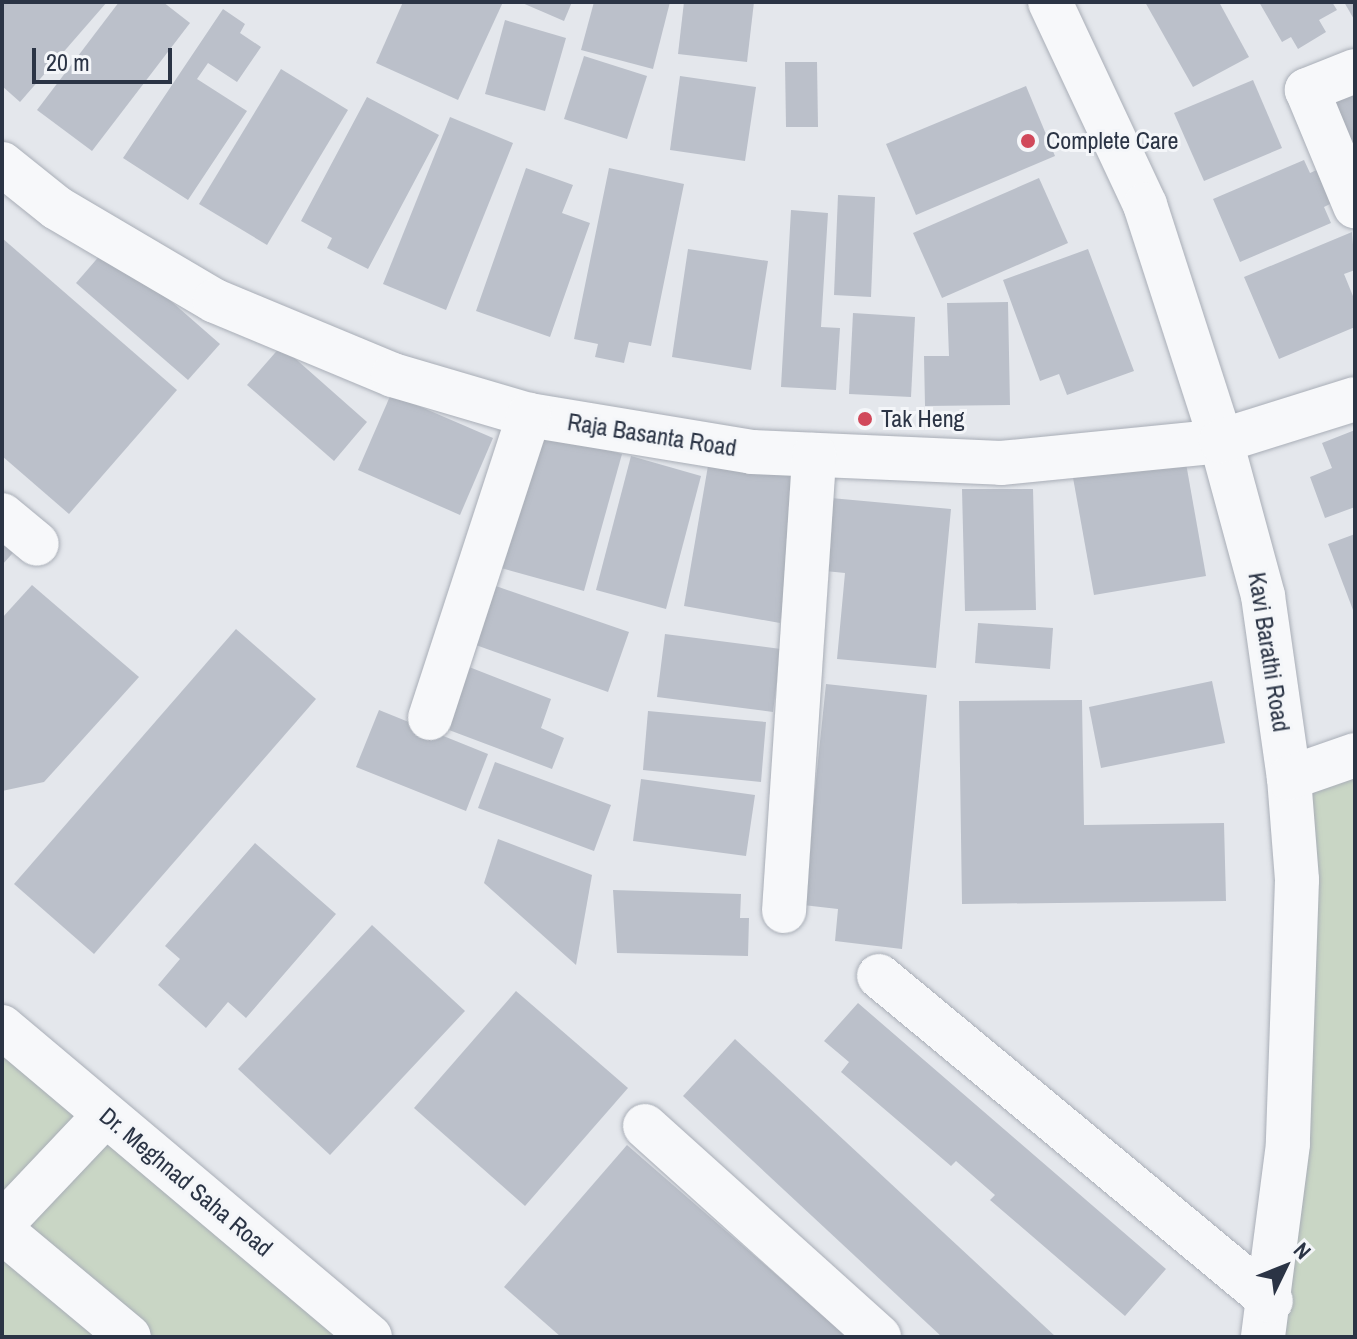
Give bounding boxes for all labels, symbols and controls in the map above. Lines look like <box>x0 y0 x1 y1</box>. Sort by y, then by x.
scale bar <box>36 32 176 82</box>
text: 20 m <box>46 46 90 78</box>
place label: Complete Care <box>1046 127 1178 155</box>
marker: Complete Care <box>1017 130 1039 152</box>
place label: Tak Heng <box>881 405 965 433</box>
street label: Raja Basanta Road <box>565 407 739 463</box>
marker: Tak Heng <box>856 410 874 428</box>
street label: Kavi Barathi Road <box>1242 570 1296 734</box>
street label: Dr. Meghnad Saha Road <box>94 1101 278 1263</box>
north arrow <box>1245 1227 1325 1307</box>
text: N <box>1287 1236 1318 1266</box>

